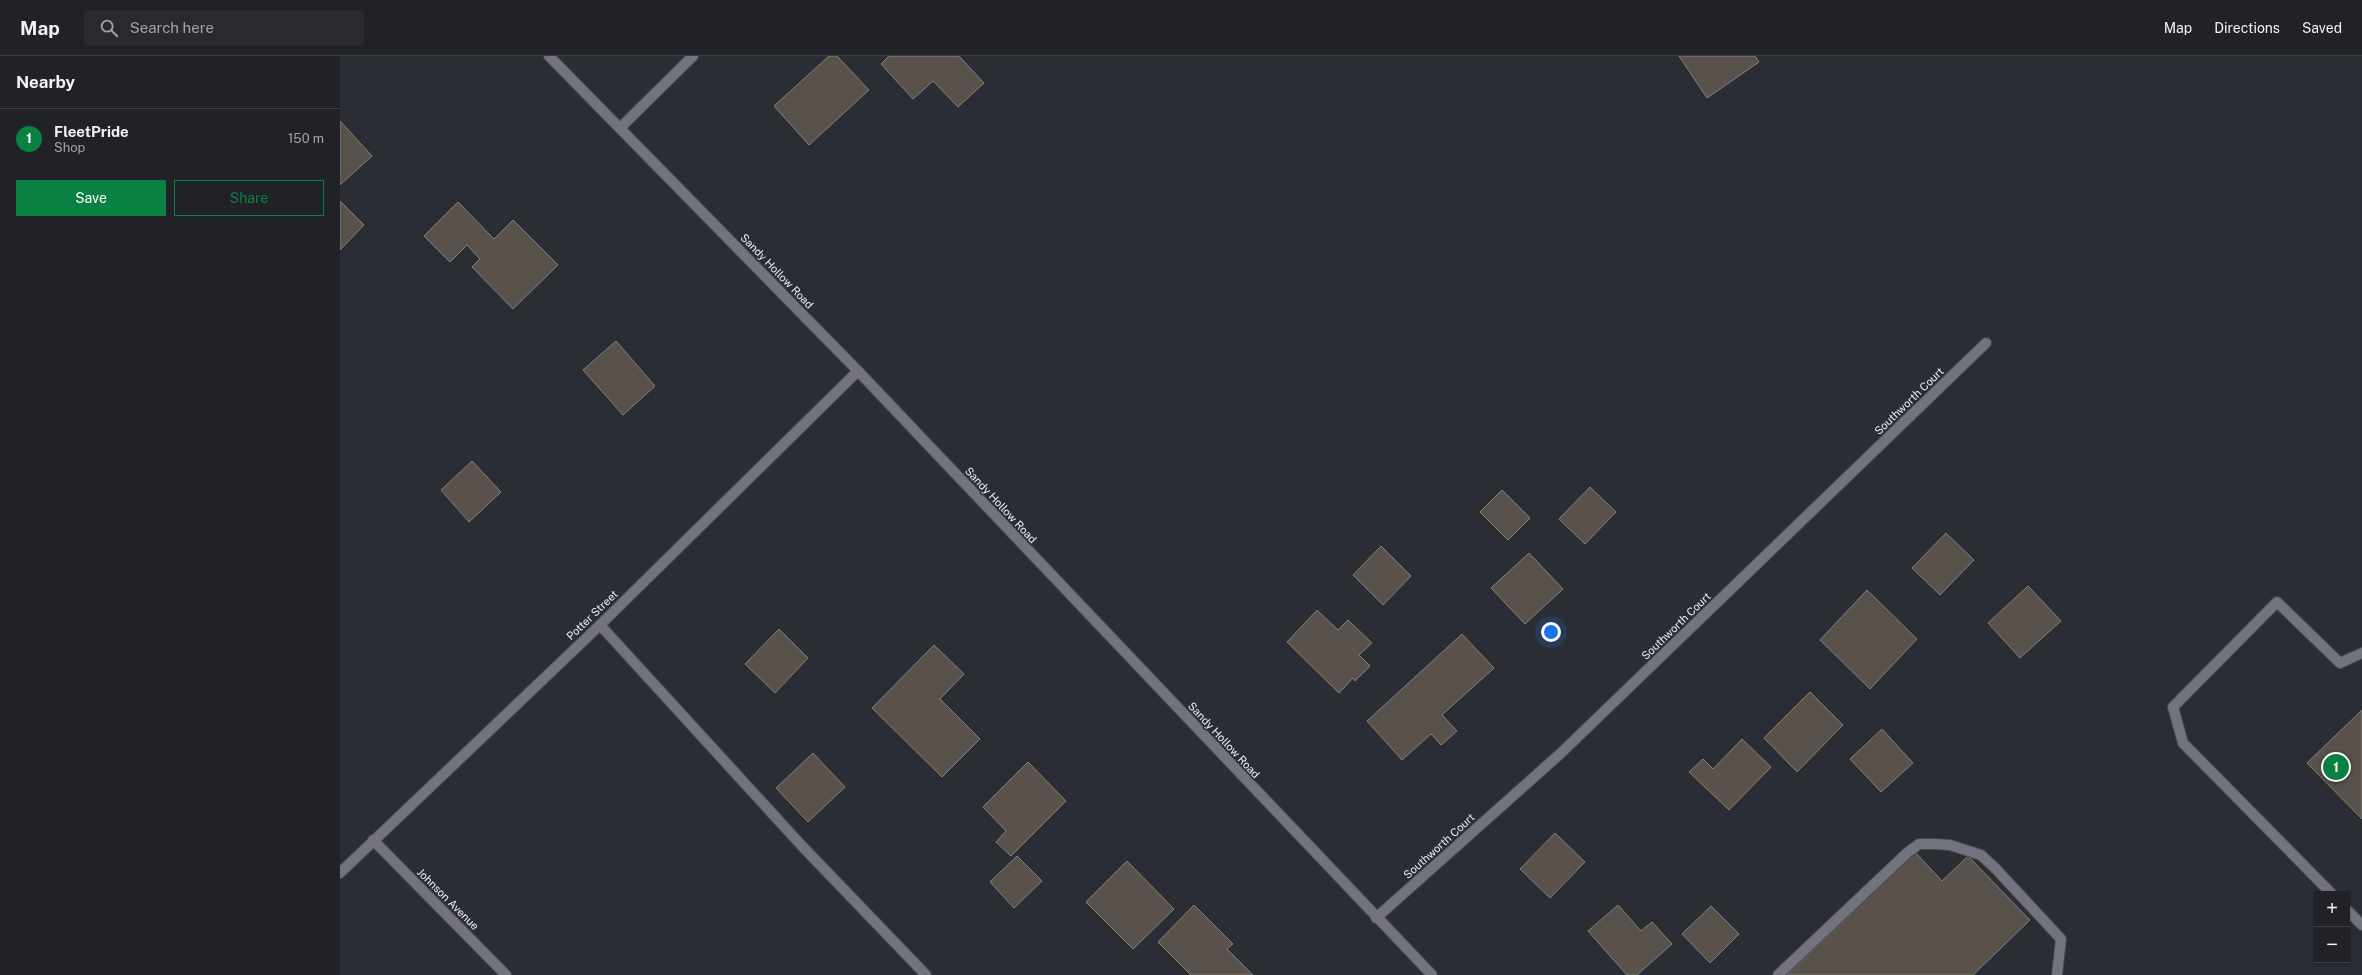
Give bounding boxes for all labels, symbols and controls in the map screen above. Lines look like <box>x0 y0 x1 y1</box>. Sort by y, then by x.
search box <box>84 10 364 46</box>
text: Map <box>20 17 60 39</box>
icon: search <box>98 17 120 39</box>
text: Search here <box>130 19 214 36</box>
text: Map <box>2164 20 2192 36</box>
text: Directions <box>2214 20 2280 36</box>
text: Saved <box>2302 20 2342 36</box>
text: Nearby <box>16 72 75 92</box>
text: FleetPride <box>54 123 129 140</box>
text: 1 <box>26 131 32 146</box>
text: 150 m <box>288 131 324 146</box>
text: Shop <box>54 140 85 155</box>
button: Save <box>16 180 166 216</box>
button: Share <box>174 180 324 216</box>
street label: Sandy Hollow Road <box>738 231 816 311</box>
street label: Southworth Court <box>1872 365 1946 437</box>
street label: Sandy Hollow Road <box>963 465 1039 545</box>
street label: Potter Street <box>564 588 620 642</box>
street label: Southworth Court <box>1639 590 1713 662</box>
your location <box>1541 622 1561 642</box>
street label: Sandy Hollow Road <box>1186 700 1262 780</box>
pin: 1 <box>2323 752 2349 782</box>
street label: Southworth Court <box>1401 811 1477 881</box>
street label: Johnson Avenue <box>415 866 481 932</box>
map controls <box>2314 891 2350 963</box>
button: + <box>2314 891 2350 927</box>
button: − <box>2314 927 2350 963</box>

